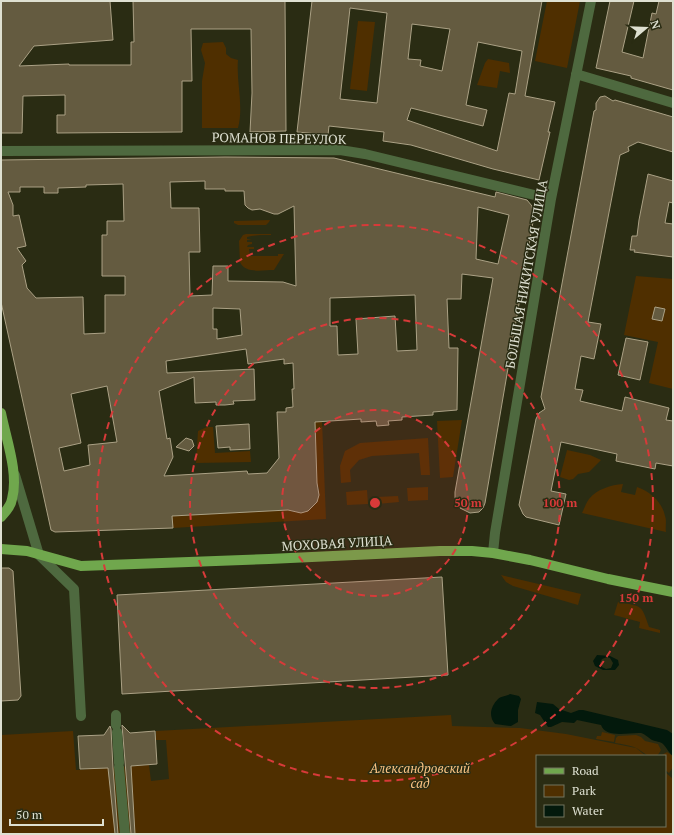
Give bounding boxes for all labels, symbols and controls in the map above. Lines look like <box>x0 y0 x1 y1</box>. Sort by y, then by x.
north arrow <box>626 8 666 48</box>
text: N <box>647 19 664 32</box>
street label: РОМАНОВ ПЕРЕУЛОК <box>212 128 347 148</box>
street label: БОЛЬШАЯ НИКИТСКАЯ УЛИЦА <box>500 178 552 370</box>
text: 50 m <box>454 495 482 510</box>
text: 100 m <box>543 495 577 510</box>
centre of rings <box>368 496 382 510</box>
street label: МОХОВАЯ УЛИЦА <box>281 531 393 555</box>
text: 150 m <box>619 590 653 605</box>
legend <box>536 755 666 827</box>
park label: Александровский сад <box>369 759 470 792</box>
text: Road <box>572 763 599 778</box>
text: Park <box>572 783 597 798</box>
scale bar <box>10 801 103 827</box>
text: Water <box>572 803 604 818</box>
text: 50 m <box>16 807 43 822</box>

